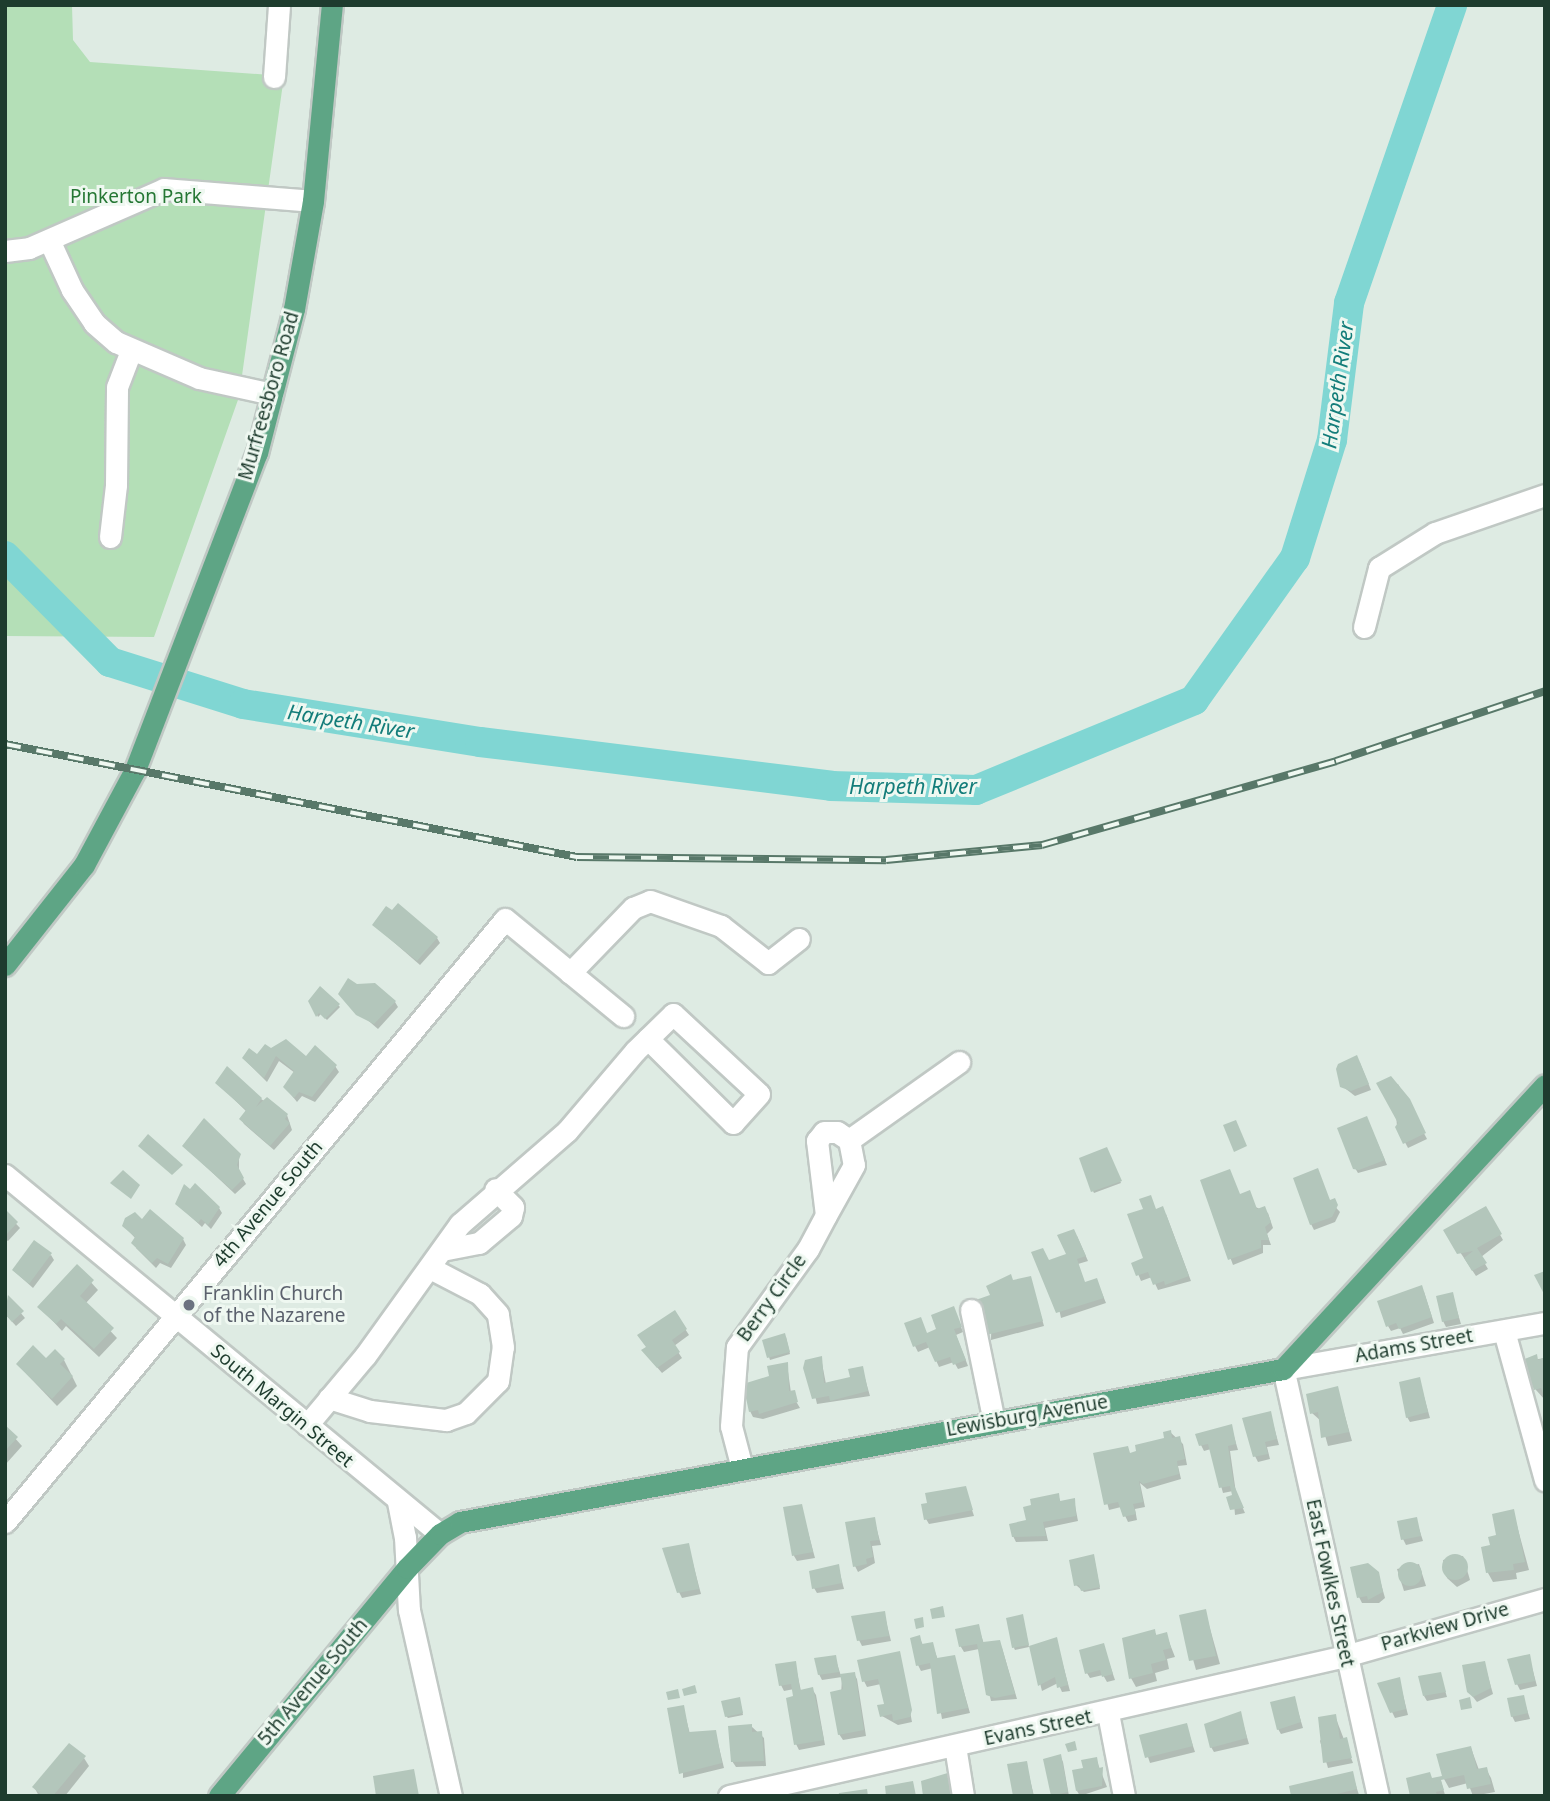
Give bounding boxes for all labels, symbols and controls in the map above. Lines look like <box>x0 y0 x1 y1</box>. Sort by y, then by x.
park label: Pinkerton Park <box>70 186 202 208</box>
street label: Murfreesboro Road <box>234 309 304 483</box>
water label: Harpeth River <box>1316 320 1358 450</box>
water label: Harpeth River <box>286 699 416 743</box>
water label: Harpeth River <box>849 773 977 799</box>
street label: 4th Avenue South <box>208 1136 328 1272</box>
street label: Berry Circle <box>733 1250 811 1346</box>
place label: Franklin Church of the Nazarene <box>203 1283 346 1327</box>
marker: Franklin Church of the Nazarene <box>181 1297 197 1313</box>
street label: Adams Street <box>1353 1324 1475 1368</box>
street label: South Margin Street <box>206 1340 358 1472</box>
street label: Lewisburg Avenue <box>944 1391 1110 1441</box>
street label: East Fowlkes Street <box>1301 1497 1359 1669</box>
street label: Parkview Drive <box>1378 1598 1512 1656</box>
street label: 5th Avenue South <box>253 1614 373 1750</box>
street label: Evans Street <box>982 1705 1094 1751</box>

